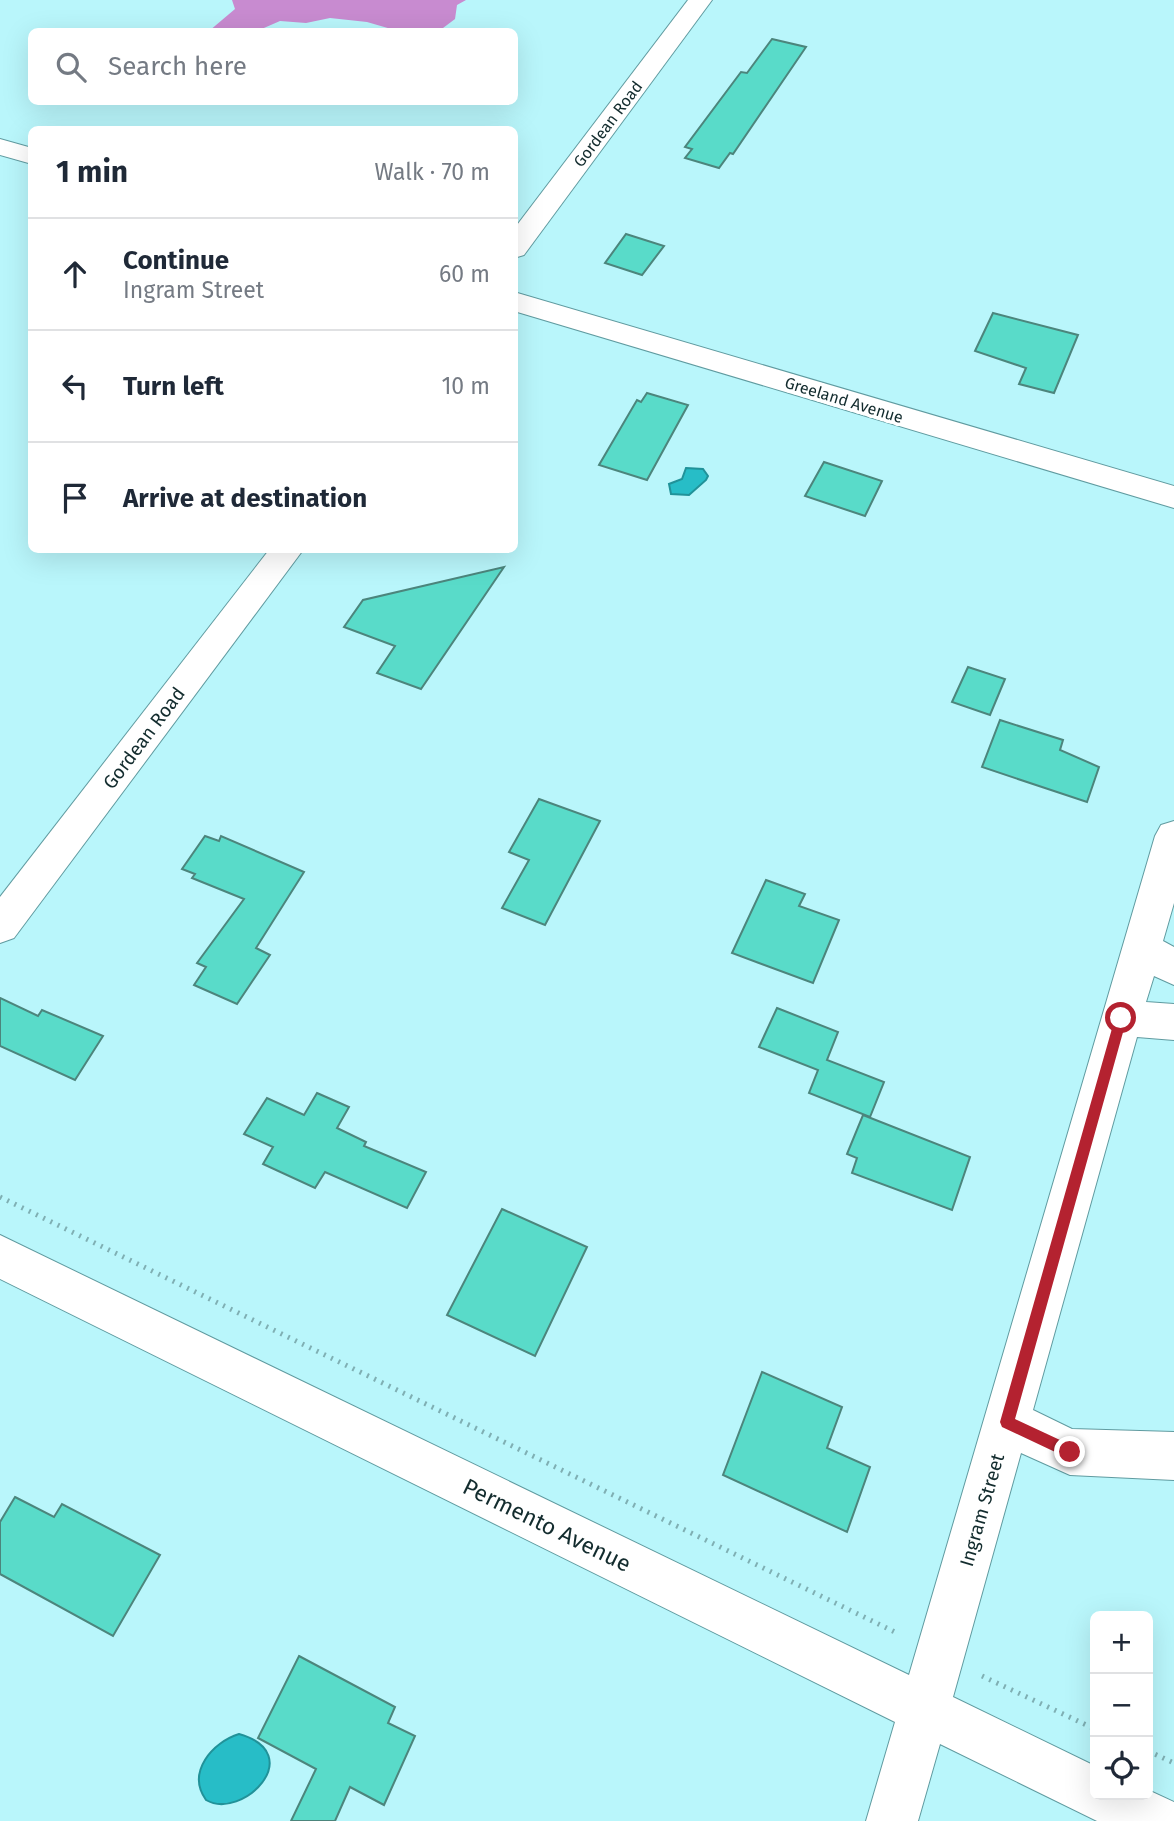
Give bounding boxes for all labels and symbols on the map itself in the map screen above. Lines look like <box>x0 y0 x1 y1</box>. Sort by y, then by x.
street label: Gordean Road <box>570 77 646 171</box>
street label: Greeland Avenue <box>782 373 906 427</box>
street label: Gordean Road <box>98 682 190 794</box>
route start <box>1105 1002 1136 1033</box>
route end <box>1054 1436 1085 1467</box>
street label: Ingram Street <box>955 1451 1009 1569</box>
street label: Permento Avenue <box>458 1472 636 1578</box>

